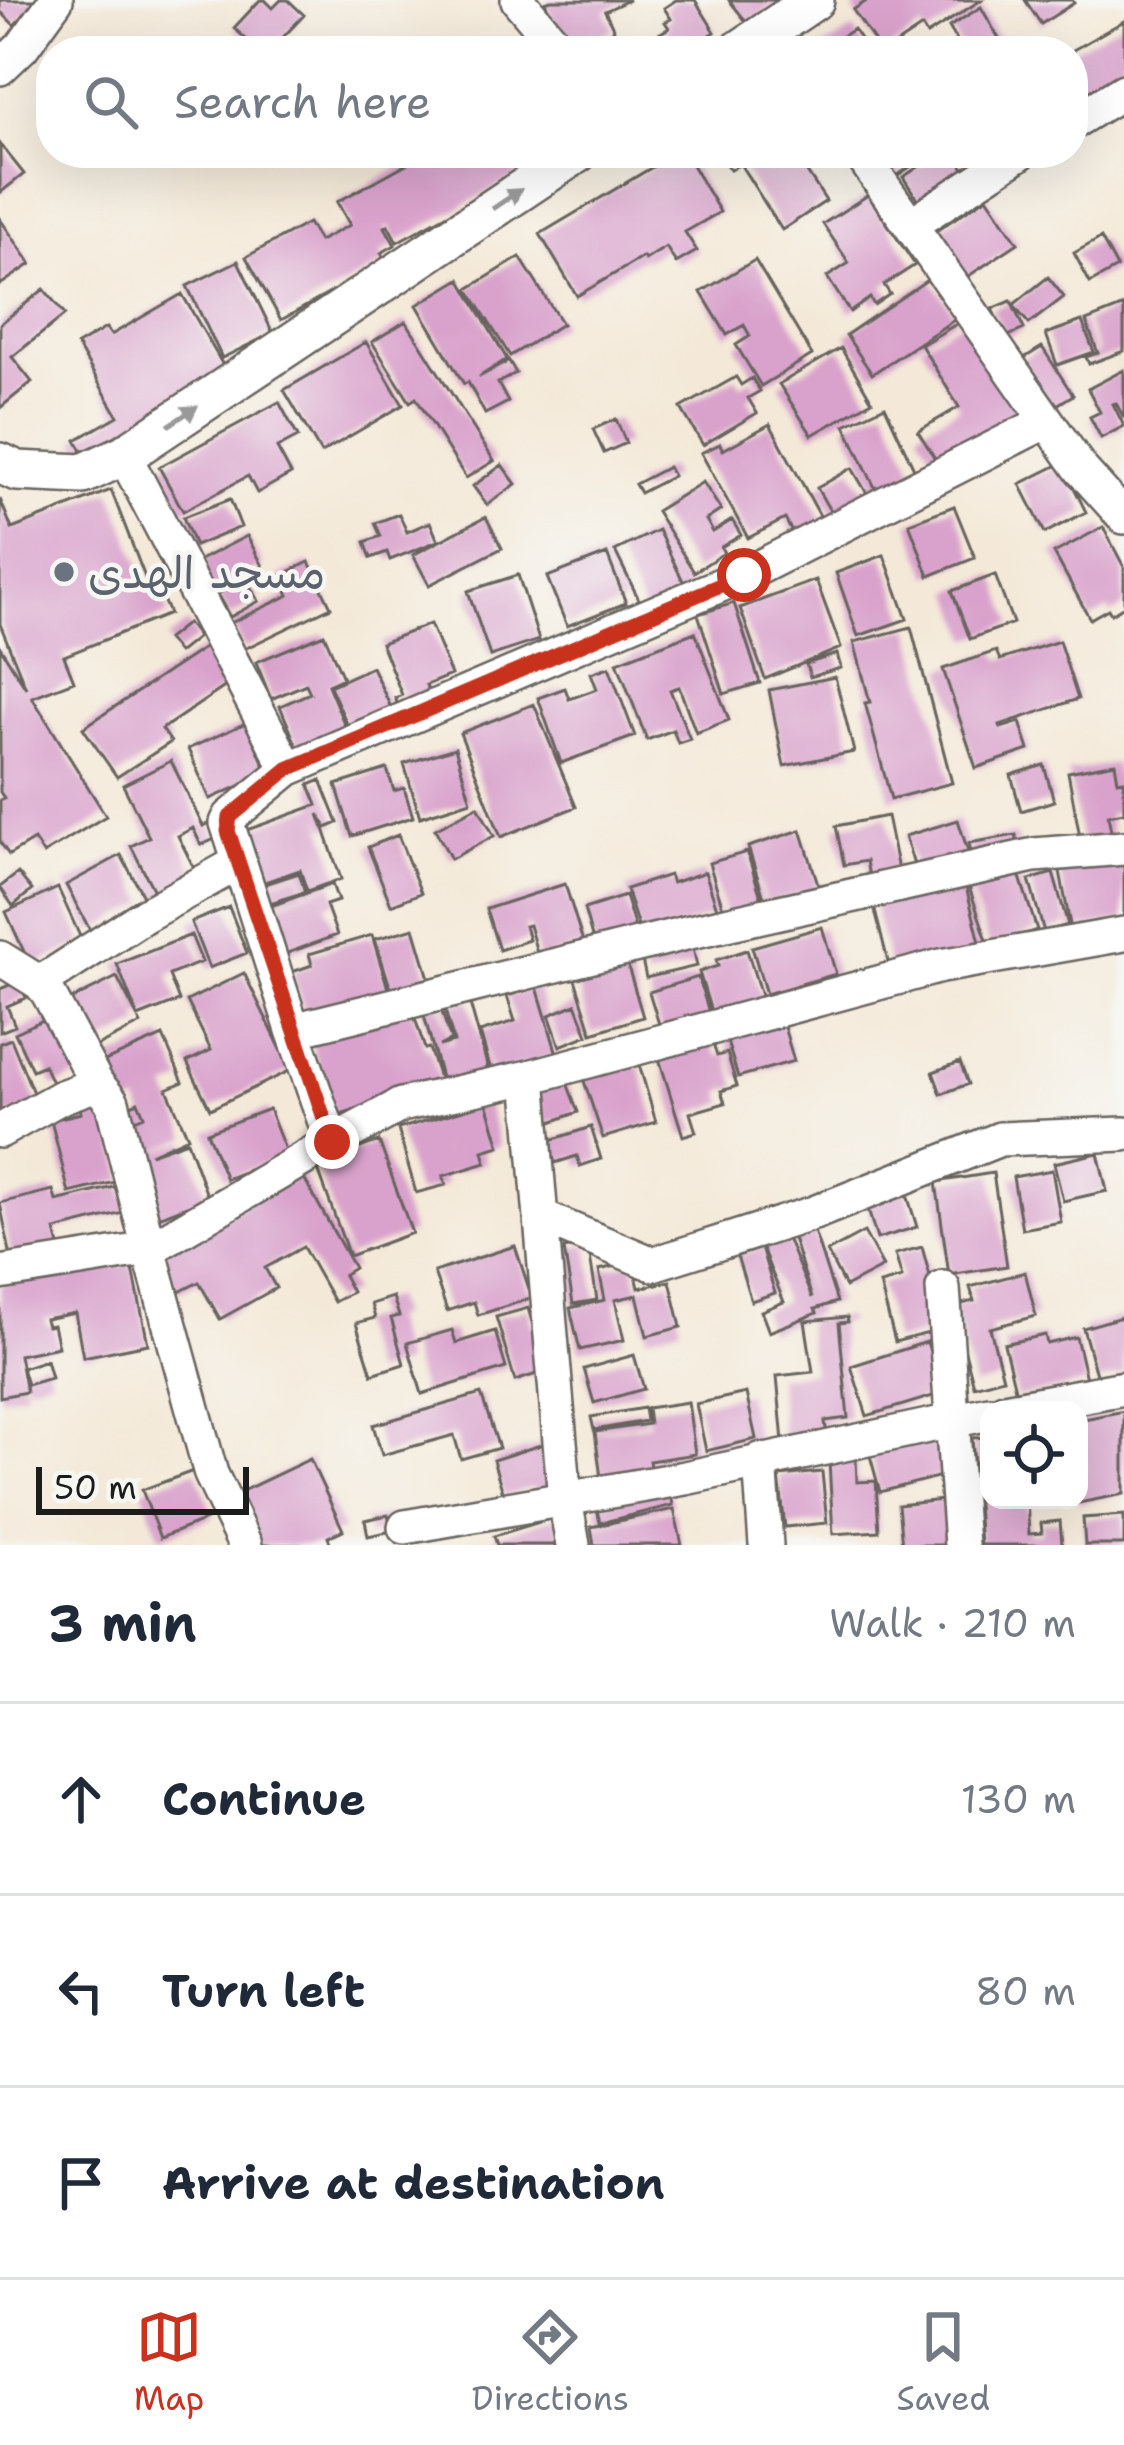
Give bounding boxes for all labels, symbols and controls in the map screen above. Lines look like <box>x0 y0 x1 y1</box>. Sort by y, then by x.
search box <box>36 36 1088 168</box>
icon: search <box>78 69 144 135</box>
text: Search here <box>174 72 431 132</box>
one-way arrow <box>491 189 524 211</box>
one-way arrow <box>167 405 200 428</box>
place label: مسجد الهدى <box>88 542 325 602</box>
route start <box>717 548 771 602</box>
marker: مسجد الهدى <box>51 559 77 585</box>
route end <box>305 1115 359 1169</box>
map controls <box>980 1401 1088 1509</box>
button: locate <box>980 1401 1088 1509</box>
scale bar <box>36 1461 249 1514</box>
text: 50 m <box>54 1465 137 1510</box>
text: 3 min <box>48 1589 197 1657</box>
text: Walk · 210 m <box>829 1597 1076 1649</box>
icon: ahead <box>48 1766 114 1832</box>
text: Continue <box>162 1769 366 1829</box>
text: 130 m <box>961 1773 1076 1825</box>
icon: left <box>48 1958 114 2024</box>
text: Turn left <box>162 1961 365 2021</box>
text: 80 m <box>975 1965 1076 2017</box>
icon: arrive <box>48 2150 114 2216</box>
text: Arrive at destination <box>162 2153 665 2213</box>
tab: Map <box>134 2304 204 2421</box>
tab: Directions <box>472 2304 629 2421</box>
tab: Saved <box>897 2304 990 2421</box>

